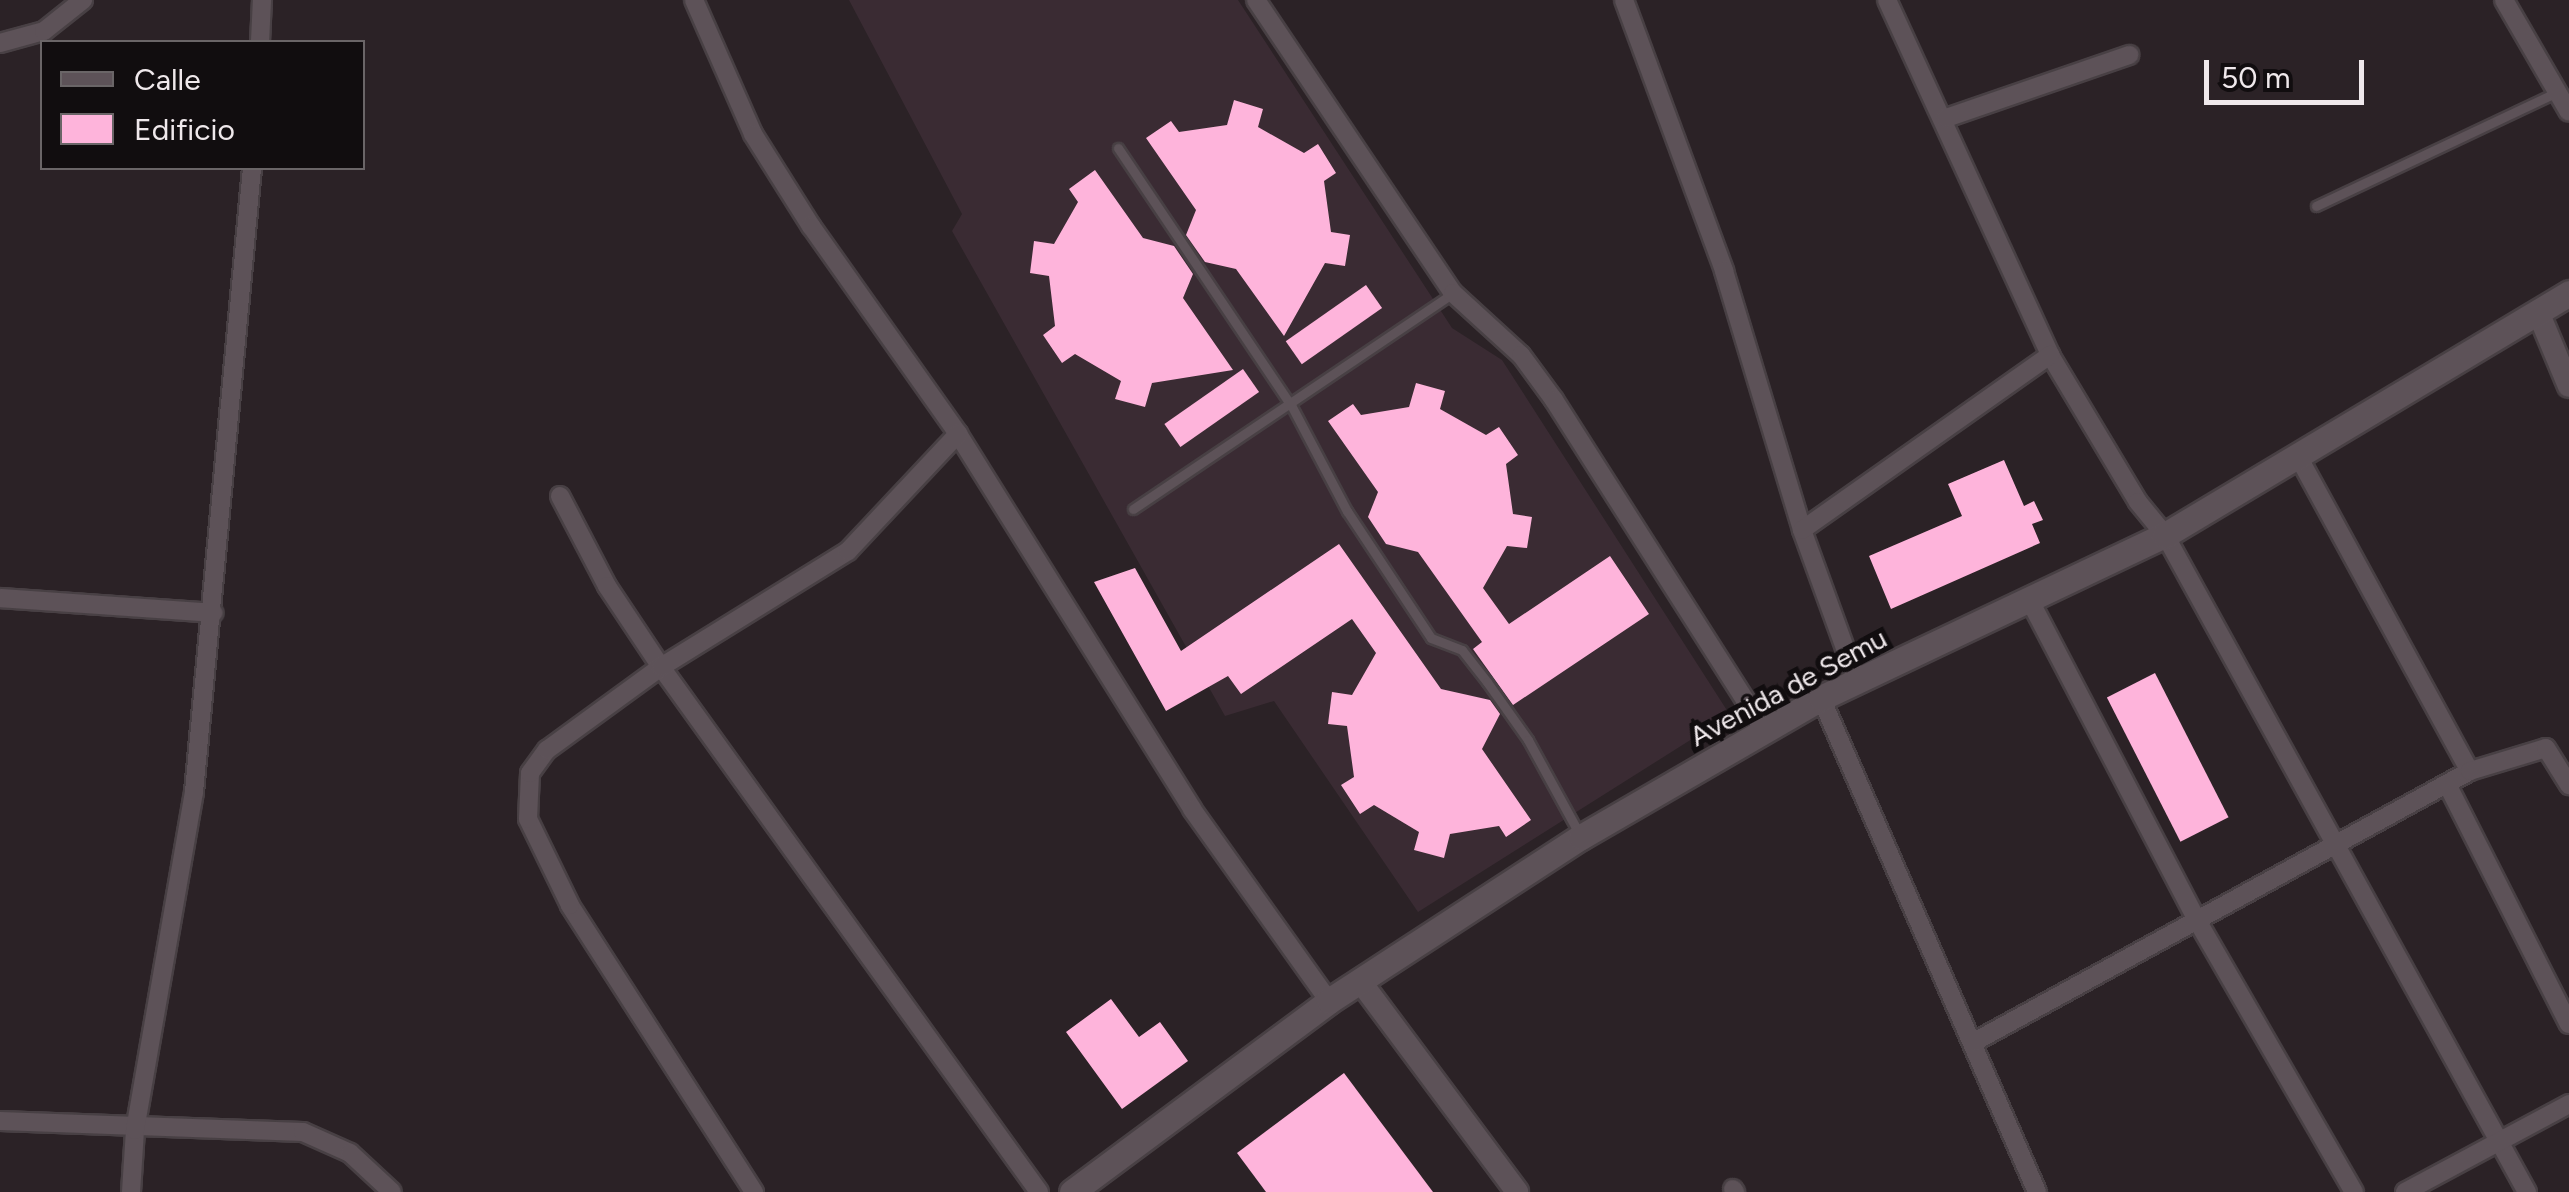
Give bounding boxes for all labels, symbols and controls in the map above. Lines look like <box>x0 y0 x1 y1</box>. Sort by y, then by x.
legend <box>40 40 365 170</box>
scale bar <box>2209 40 2369 102</box>
text: 50 m <box>2221 59 2290 96</box>
text: Calle <box>134 61 201 98</box>
text: Edificio <box>134 111 235 148</box>
street label: Avenida de Semu <box>1684 621 1892 753</box>

